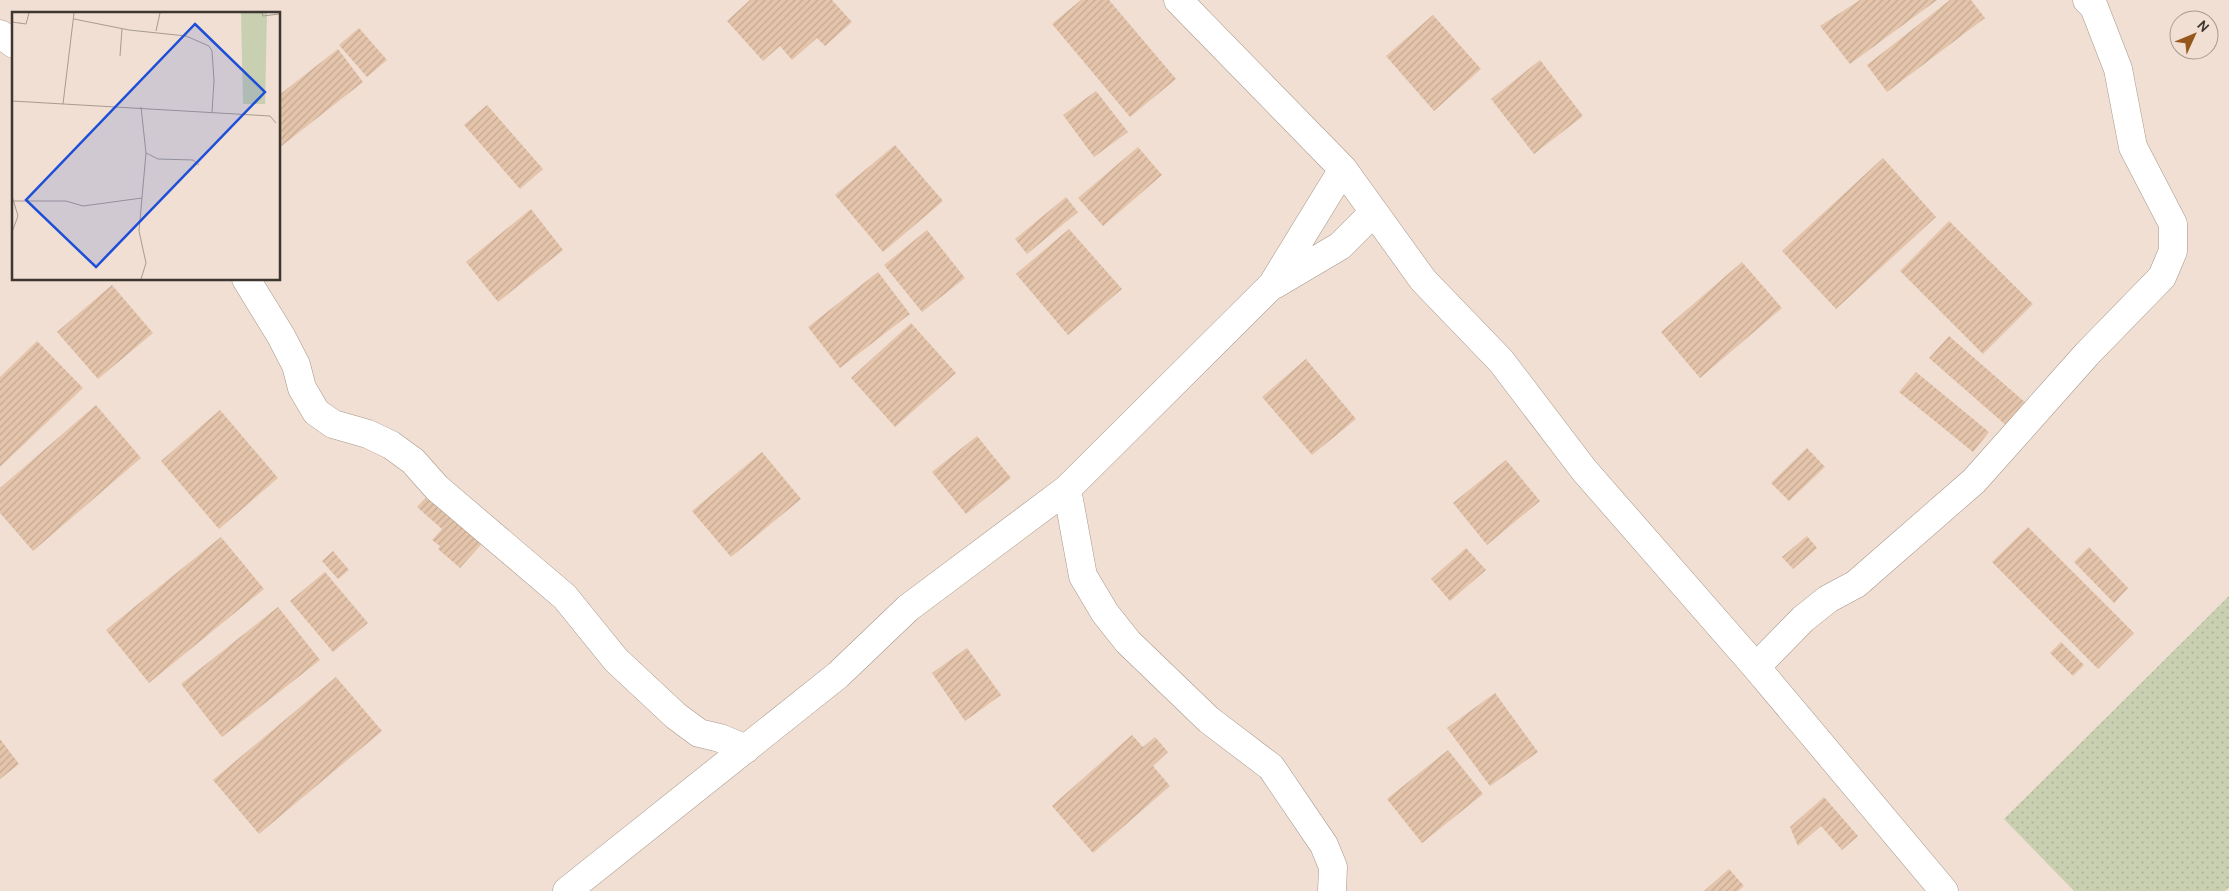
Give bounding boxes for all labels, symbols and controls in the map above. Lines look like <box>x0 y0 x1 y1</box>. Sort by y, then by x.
north arrow <box>2169 10 2219 60</box>
inset map <box>12 12 280 280</box>
text: N <box>2193 16 2213 36</box>

